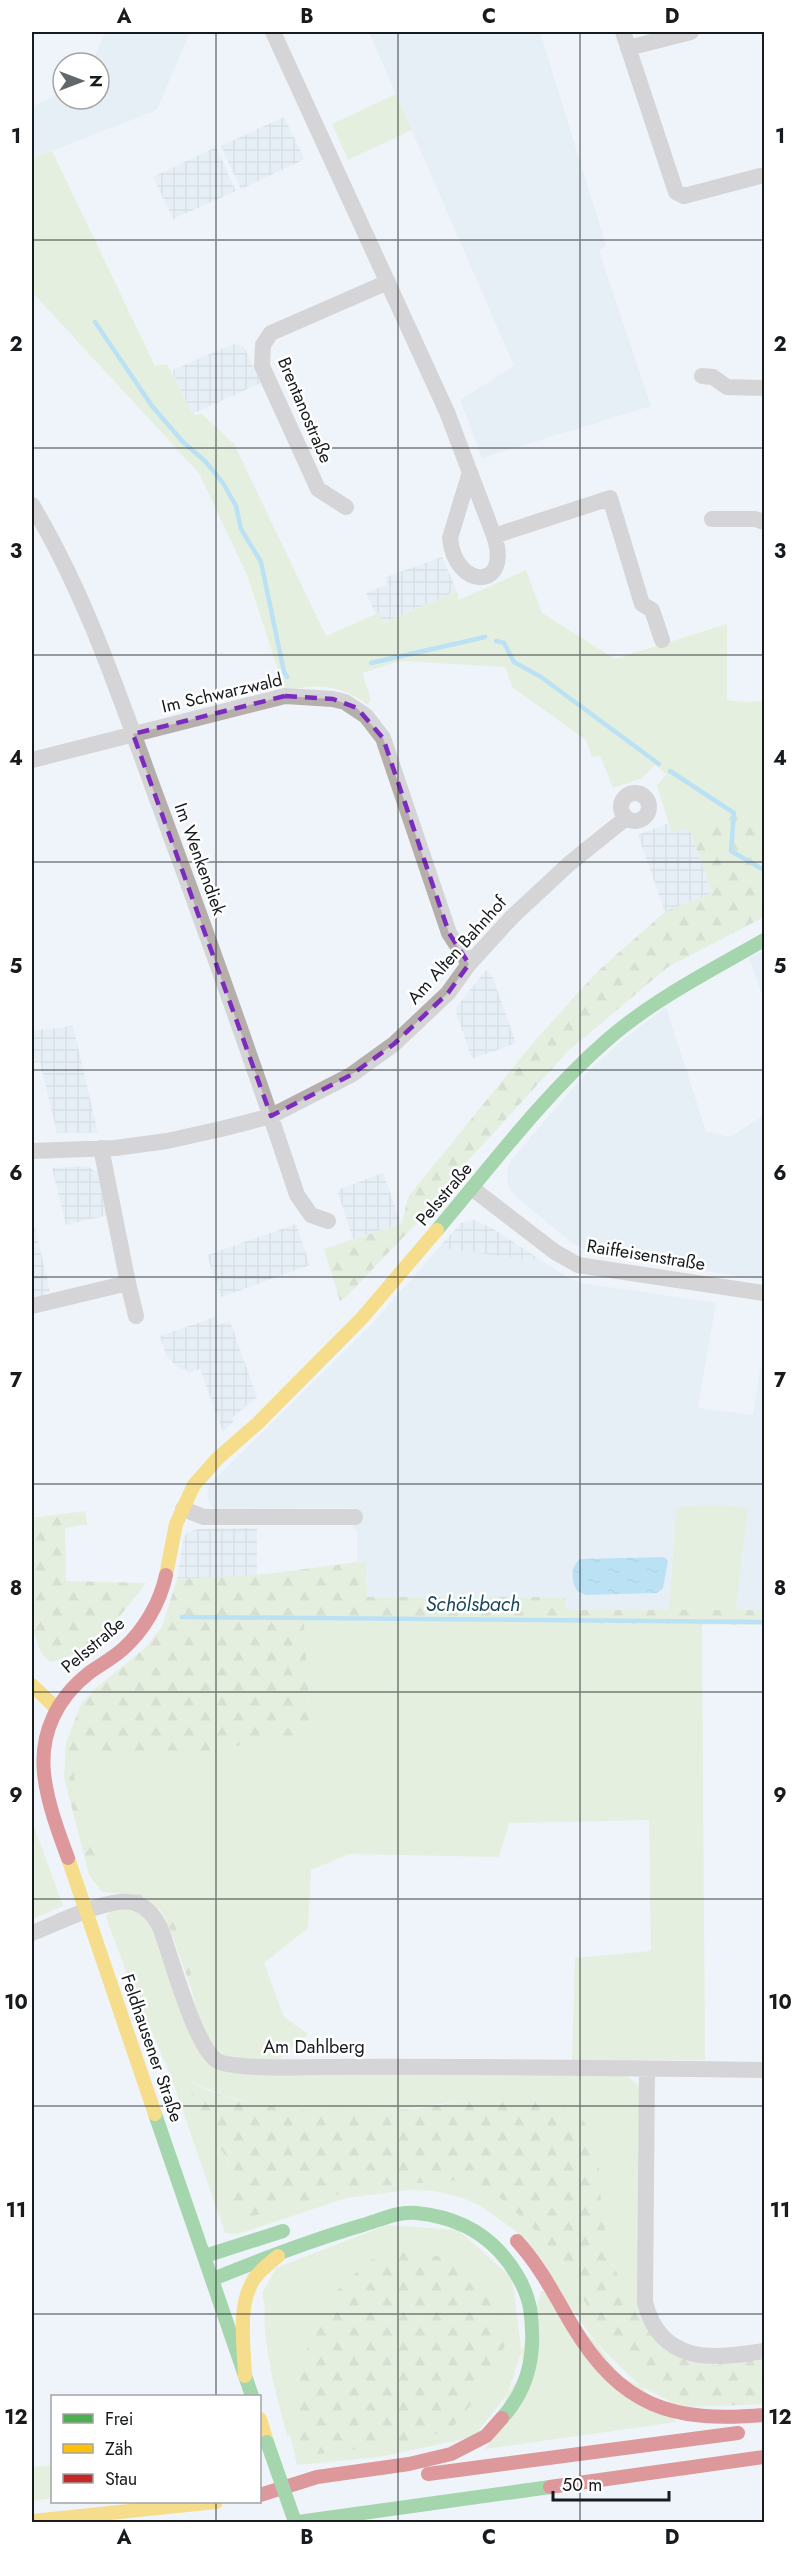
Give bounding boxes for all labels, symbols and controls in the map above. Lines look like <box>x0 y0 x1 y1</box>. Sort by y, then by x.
text: A <box>116 2 132 31</box>
text: B <box>300 2 314 31</box>
text: C <box>482 2 496 31</box>
text: D <box>665 2 679 31</box>
north arrow <box>51 51 111 111</box>
text: N <box>84 75 107 87</box>
text: 1 <box>11 122 21 151</box>
text: 1 <box>775 122 785 151</box>
text: 2 <box>9 330 23 359</box>
text: 2 <box>773 330 787 359</box>
street label: Brentanostraße <box>271 353 339 467</box>
text: 3 <box>10 537 22 566</box>
text: 3 <box>774 537 786 566</box>
street label: Im Schwarzwald <box>159 666 285 720</box>
text: 4 <box>9 744 23 773</box>
text: 4 <box>773 744 787 773</box>
street label: Im Wenkendiek <box>168 799 232 919</box>
street label: Am Alten Bahnhof <box>401 889 513 1010</box>
text: 5 <box>10 952 23 981</box>
text: 5 <box>774 952 787 981</box>
street label: Pelsstraße <box>410 1157 478 1231</box>
text: 6 <box>9 1159 23 1188</box>
text: 6 <box>773 1159 787 1188</box>
street label: Raiffeisenstraße <box>585 1233 707 1277</box>
text: 7 <box>10 1366 23 1395</box>
text: 7 <box>774 1366 787 1395</box>
text: 8 <box>10 1574 22 1603</box>
text: 8 <box>774 1574 786 1603</box>
water label: Schölsbach <box>426 1590 520 1619</box>
street label: Pelsstraße <box>56 1611 130 1679</box>
text: 9 <box>9 1781 23 1810</box>
text: 9 <box>773 1781 787 1810</box>
street label: Feldhausener Straße <box>114 1971 190 2125</box>
text: 10 <box>4 1988 28 2017</box>
text: 10 <box>768 1988 792 2017</box>
street label: Am Dahlberg <box>263 2034 365 2060</box>
text: 11 <box>6 2196 26 2225</box>
text: 11 <box>770 2196 790 2225</box>
legend <box>51 2395 261 2503</box>
text: 12 <box>4 2403 28 2432</box>
text: 12 <box>768 2403 792 2432</box>
text: Frei <box>105 2406 134 2432</box>
text: Zäh <box>105 2436 133 2462</box>
scale bar <box>553 2464 668 2502</box>
text: Stau <box>105 2466 137 2492</box>
text: 50 m <box>562 2472 602 2498</box>
text: A <box>116 2523 132 2552</box>
text: B <box>300 2523 314 2552</box>
text: C <box>482 2523 496 2552</box>
text: D <box>665 2523 679 2552</box>

